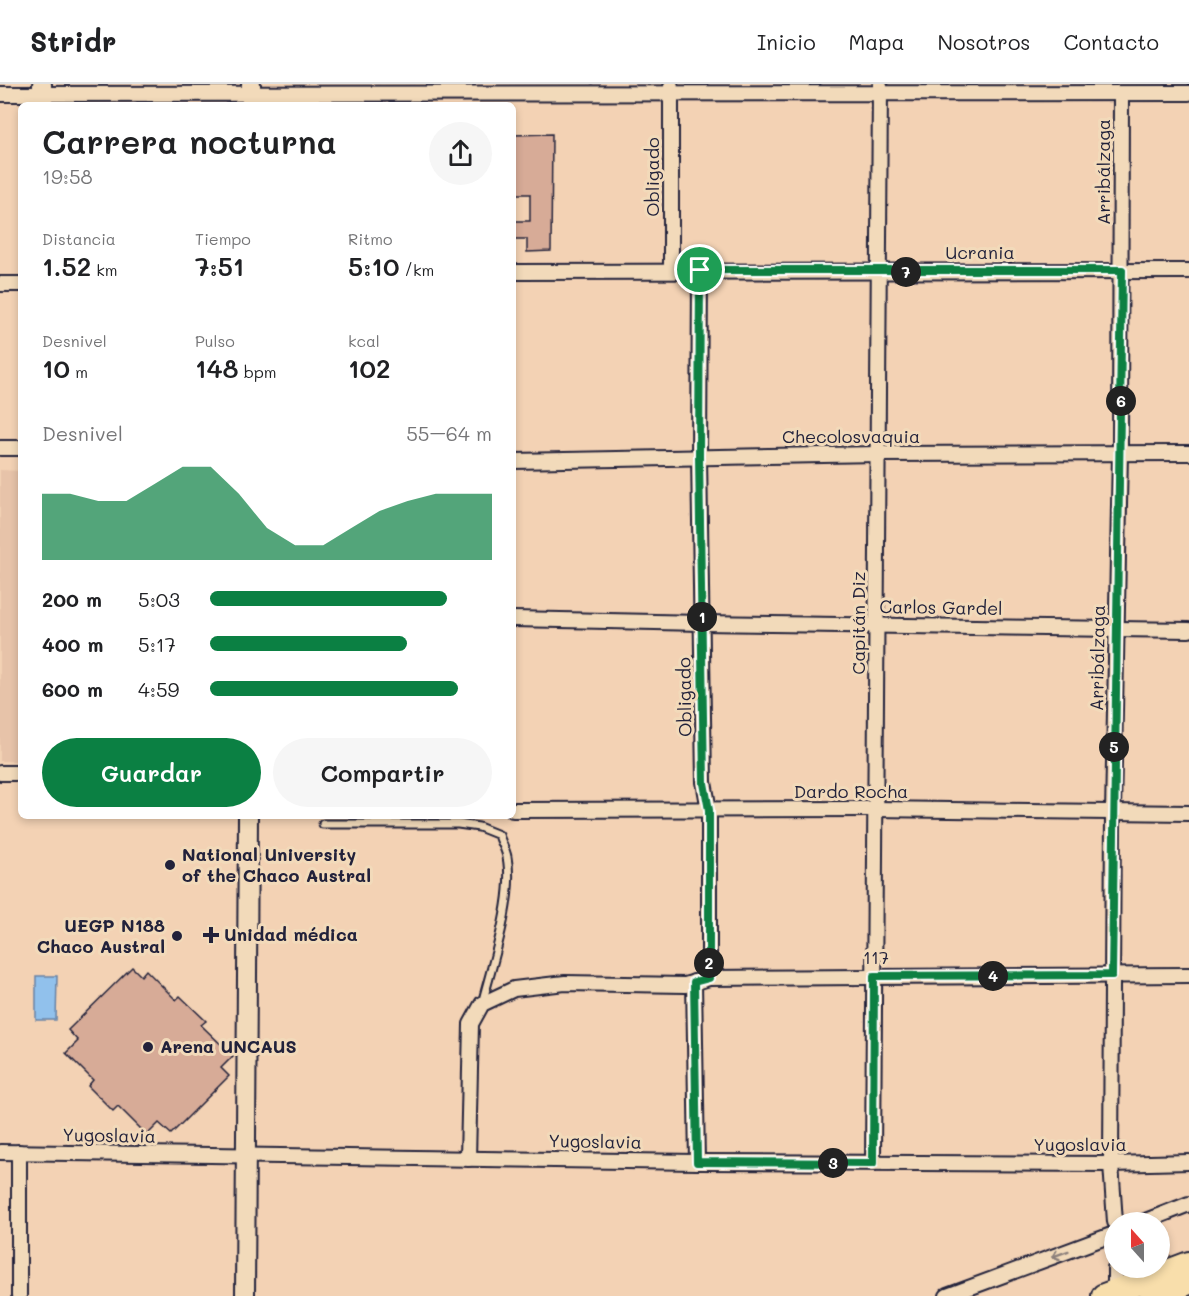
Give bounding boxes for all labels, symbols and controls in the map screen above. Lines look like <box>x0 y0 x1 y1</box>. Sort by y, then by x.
text: Stridr <box>30 23 116 59</box>
text: Inicio <box>757 28 816 55</box>
text: Mapa <box>849 28 904 55</box>
text: Nosotros <box>937 28 1031 55</box>
text: Contacto <box>1064 28 1159 55</box>
text: Carrera nocturna <box>42 119 337 162</box>
street label: Arribálzaga <box>1091 119 1115 225</box>
button: share <box>429 122 492 185</box>
street label: Obligado <box>640 137 664 217</box>
text: 19:58 <box>42 163 93 189</box>
text: Distancia <box>42 228 116 249</box>
text: Tiempo <box>195 228 251 249</box>
text: Ritmo <box>348 228 392 249</box>
street label: Ucrania <box>945 240 1015 264</box>
pin <box>674 244 725 295</box>
text: 1.52 <box>42 249 91 283</box>
text: 7:51 <box>195 249 244 283</box>
text: 5:10 <box>348 249 399 283</box>
icon: arrive <box>683 253 716 286</box>
pin: 7 <box>891 257 921 287</box>
text: km <box>91 259 118 280</box>
text: /km <box>399 259 434 280</box>
text: 7 <box>902 261 910 282</box>
text: Desnivel <box>42 330 107 351</box>
text: Pulso <box>195 330 235 351</box>
text: kcal <box>348 330 380 351</box>
text: 10 <box>42 351 70 385</box>
text: 148 <box>195 351 239 385</box>
text: 102 <box>348 351 391 385</box>
text: m <box>70 361 88 382</box>
text: bpm <box>239 361 277 382</box>
pin: 6 <box>1106 386 1136 416</box>
text: 6 <box>1116 390 1126 411</box>
text: Desnivel <box>42 420 123 446</box>
text: 55–64 m <box>406 420 492 446</box>
street label: Checolosvaquia <box>782 424 920 448</box>
street label: Capitán Diz <box>846 571 870 675</box>
text: 200 m <box>42 586 102 612</box>
text: 5:03 <box>138 586 180 612</box>
street label: Carlos Gardel <box>879 594 1003 620</box>
pin: 1 <box>687 602 717 632</box>
street label: Arribálzaga <box>1084 605 1110 711</box>
text: 1 <box>698 606 706 627</box>
text: 400 m <box>42 631 103 657</box>
text: 5:17 <box>138 631 176 657</box>
street label: Obligado <box>671 657 697 737</box>
text: 600 m <box>42 676 103 702</box>
text: 4:59 <box>138 676 179 702</box>
pin: 5 <box>1099 732 1129 762</box>
text: 5 <box>1109 736 1119 757</box>
button: Guardar <box>42 738 261 807</box>
button: Compartir <box>273 738 492 807</box>
street label: Dardo Rocha <box>794 779 908 803</box>
place label: National University of the Chaco Austral <box>182 842 371 887</box>
marker: National University of the Chaco Austral <box>163 858 177 872</box>
place label: UEGP N188 Chaco Austral <box>37 913 165 958</box>
place label: Unidad médica <box>224 922 358 946</box>
marker: Unidad médica <box>202 926 220 944</box>
marker: UEGP N188 Chaco Austral <box>170 929 184 943</box>
street label: 117 <box>863 945 889 969</box>
pin: 2 <box>694 948 724 978</box>
text: 2 <box>705 952 713 973</box>
pin: 4 <box>978 961 1008 991</box>
text: 4 <box>988 965 998 986</box>
place label: Arena UNCAUS <box>160 1034 297 1058</box>
marker: Arena UNCAUS <box>141 1040 155 1054</box>
street label: Yugoslavia <box>62 1122 156 1148</box>
street label: Yugoslavia <box>548 1128 642 1154</box>
street label: Yugoslavia <box>1033 1132 1127 1156</box>
pin: 3 <box>818 1148 848 1178</box>
text: 3 <box>828 1152 838 1173</box>
north arrow <box>1104 1212 1170 1278</box>
map controls <box>1104 1212 1170 1278</box>
one-way arrow <box>1051 1249 1069 1260</box>

